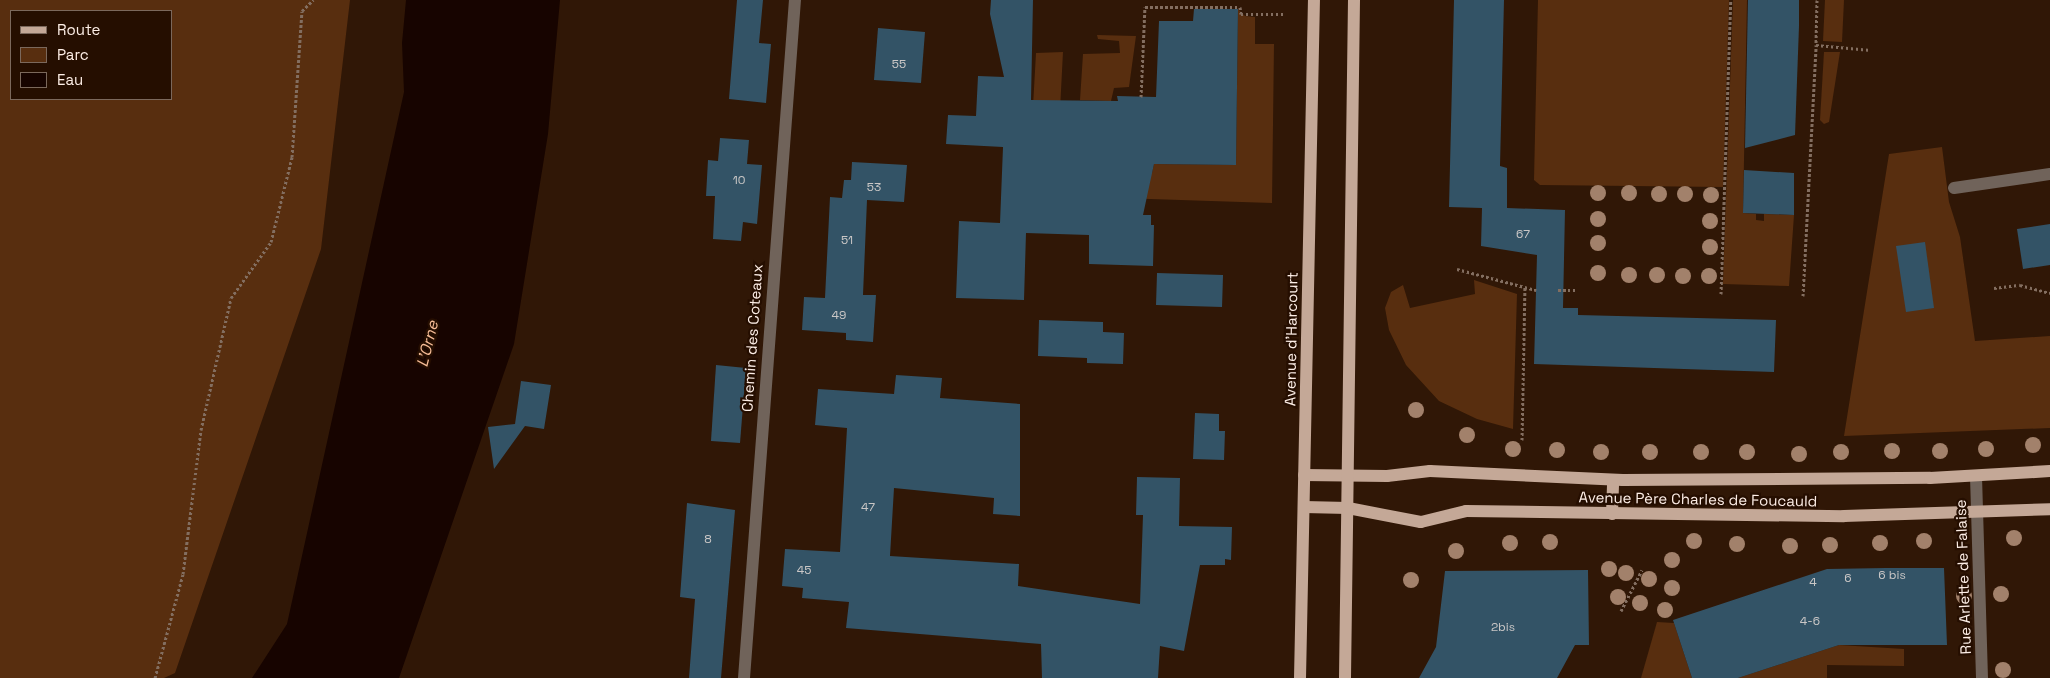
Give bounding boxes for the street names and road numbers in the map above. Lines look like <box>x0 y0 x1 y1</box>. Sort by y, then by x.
street label: Chemin des Coteaux <box>738 263 766 413</box>
street label: Avenue d'Harcourt <box>1281 272 1301 406</box>
street label: Avenue Père Charles de Foucauld <box>1578 488 1818 510</box>
street label: Rue Arlette de Falaise <box>1951 499 1975 655</box>

